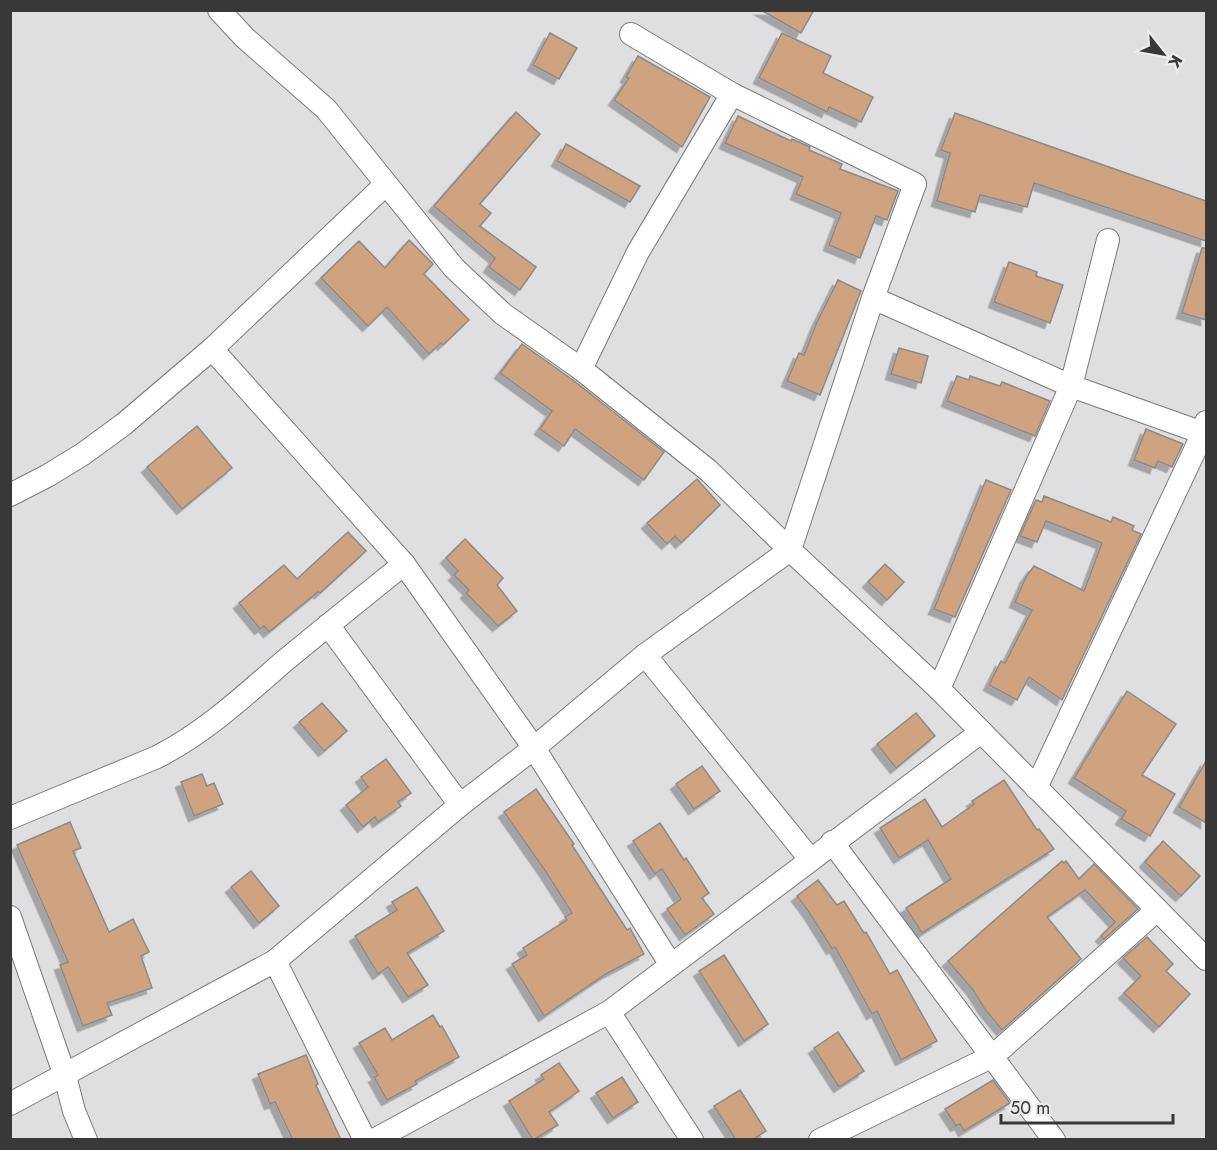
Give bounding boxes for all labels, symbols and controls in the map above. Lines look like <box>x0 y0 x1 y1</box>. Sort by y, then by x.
north arrow <box>1133 24 1193 84</box>
text: K <box>1162 51 1188 73</box>
scale bar <box>1001 1087 1174 1125</box>
text: 50 m <box>1010 1095 1050 1121</box>

